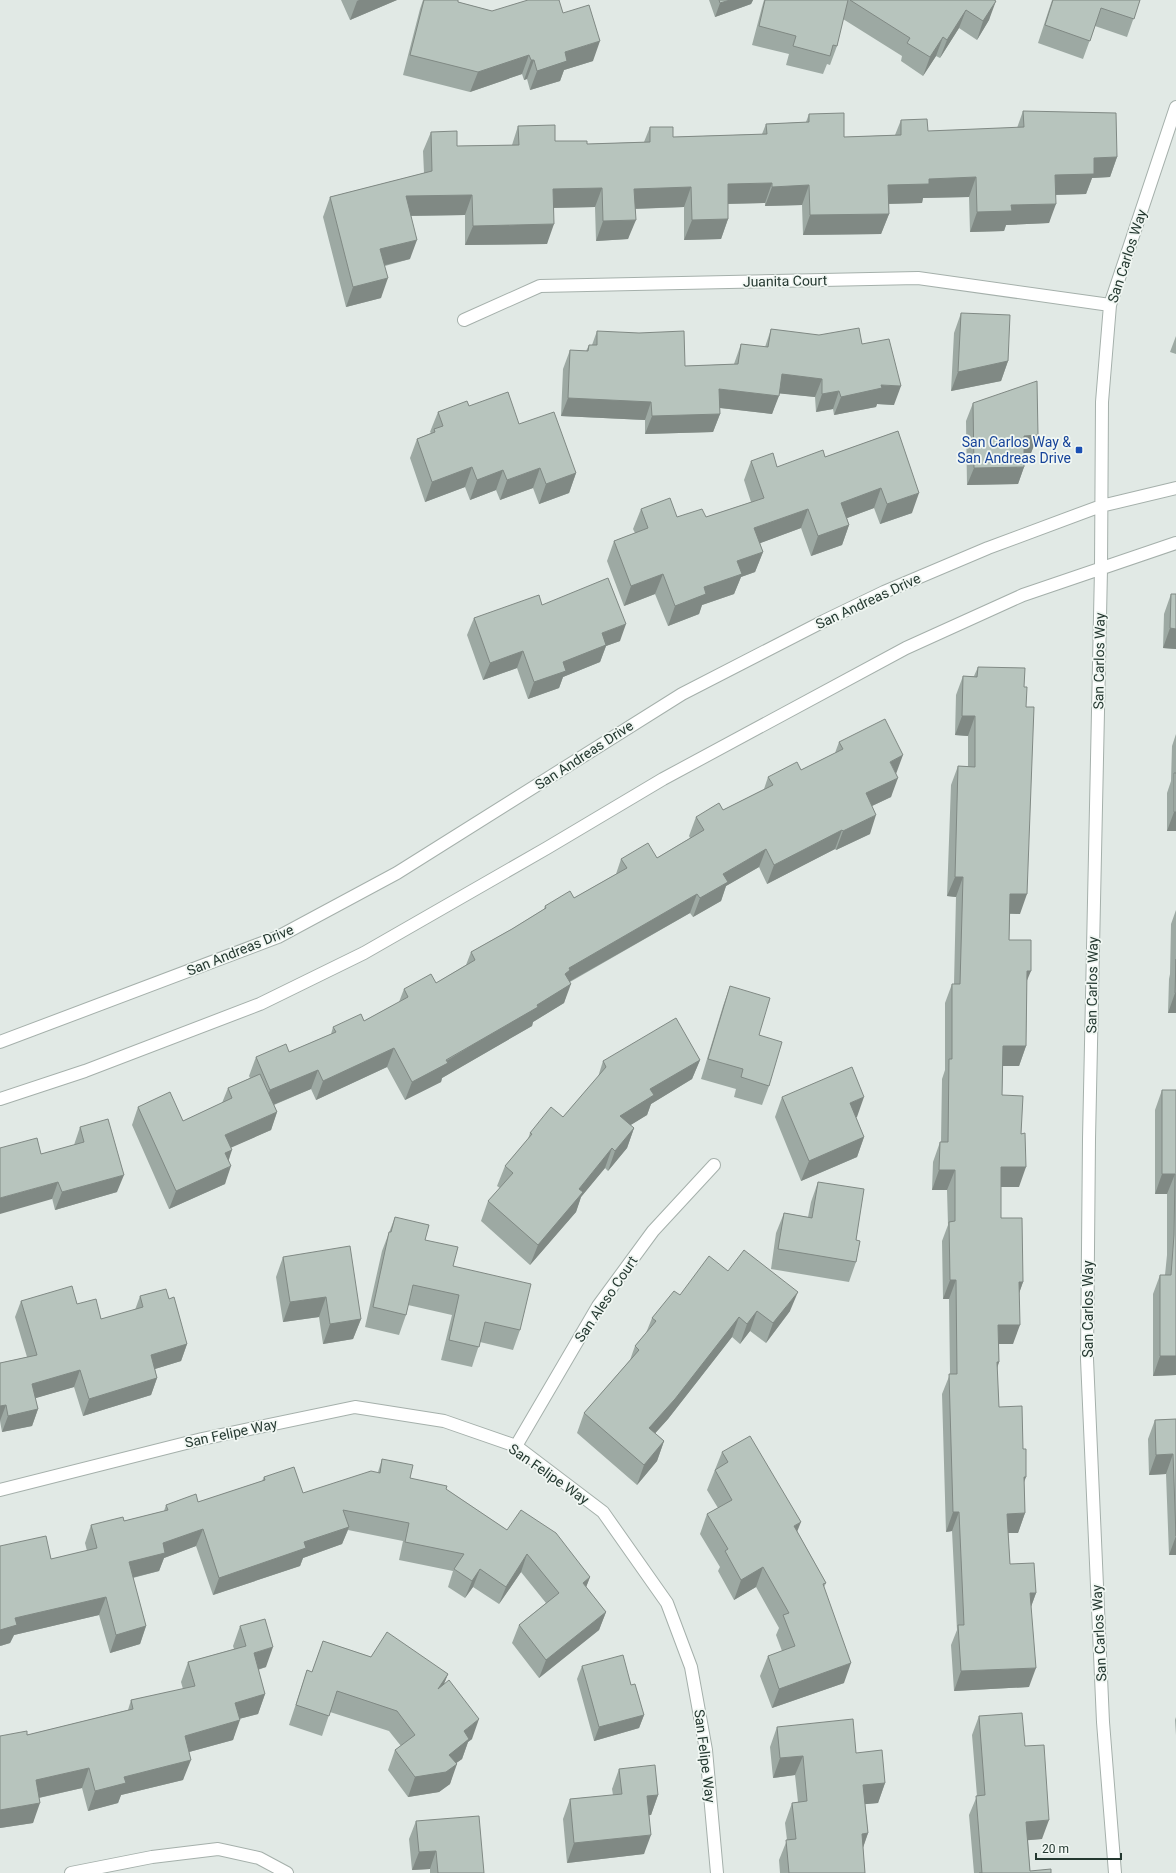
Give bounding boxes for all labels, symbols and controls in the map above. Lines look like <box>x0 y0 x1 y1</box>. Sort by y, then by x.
street label: San Carlos Way <box>1104 207 1150 305</box>
street label: Juanita Court <box>743 272 828 290</box>
place label: San Carlos Way & San Andreas Drive <box>957 434 1071 466</box>
marker: San Carlos Way & San Andreas Drive <box>1074 445 1084 455</box>
street label: San Andreas Drive <box>813 570 923 632</box>
street label: San Carlos Way <box>1090 612 1108 710</box>
street label: San Andreas Drive <box>532 717 636 793</box>
street label: San Andreas Drive <box>184 921 296 979</box>
street label: San Carlos Way <box>1083 936 1101 1034</box>
street label: San Aleso Court <box>571 1253 641 1345</box>
street label: San Carlos Way <box>1080 1260 1096 1358</box>
street label: San Felipe Way <box>183 1415 279 1451</box>
street label: San Felipe Way <box>506 1440 592 1508</box>
street label: San Carlos Way <box>1088 1584 1110 1682</box>
street label: San Felipe Way <box>691 1708 719 1804</box>
scale bar <box>1036 1835 1121 1861</box>
text: 20 m <box>1042 1842 1069 1856</box>

